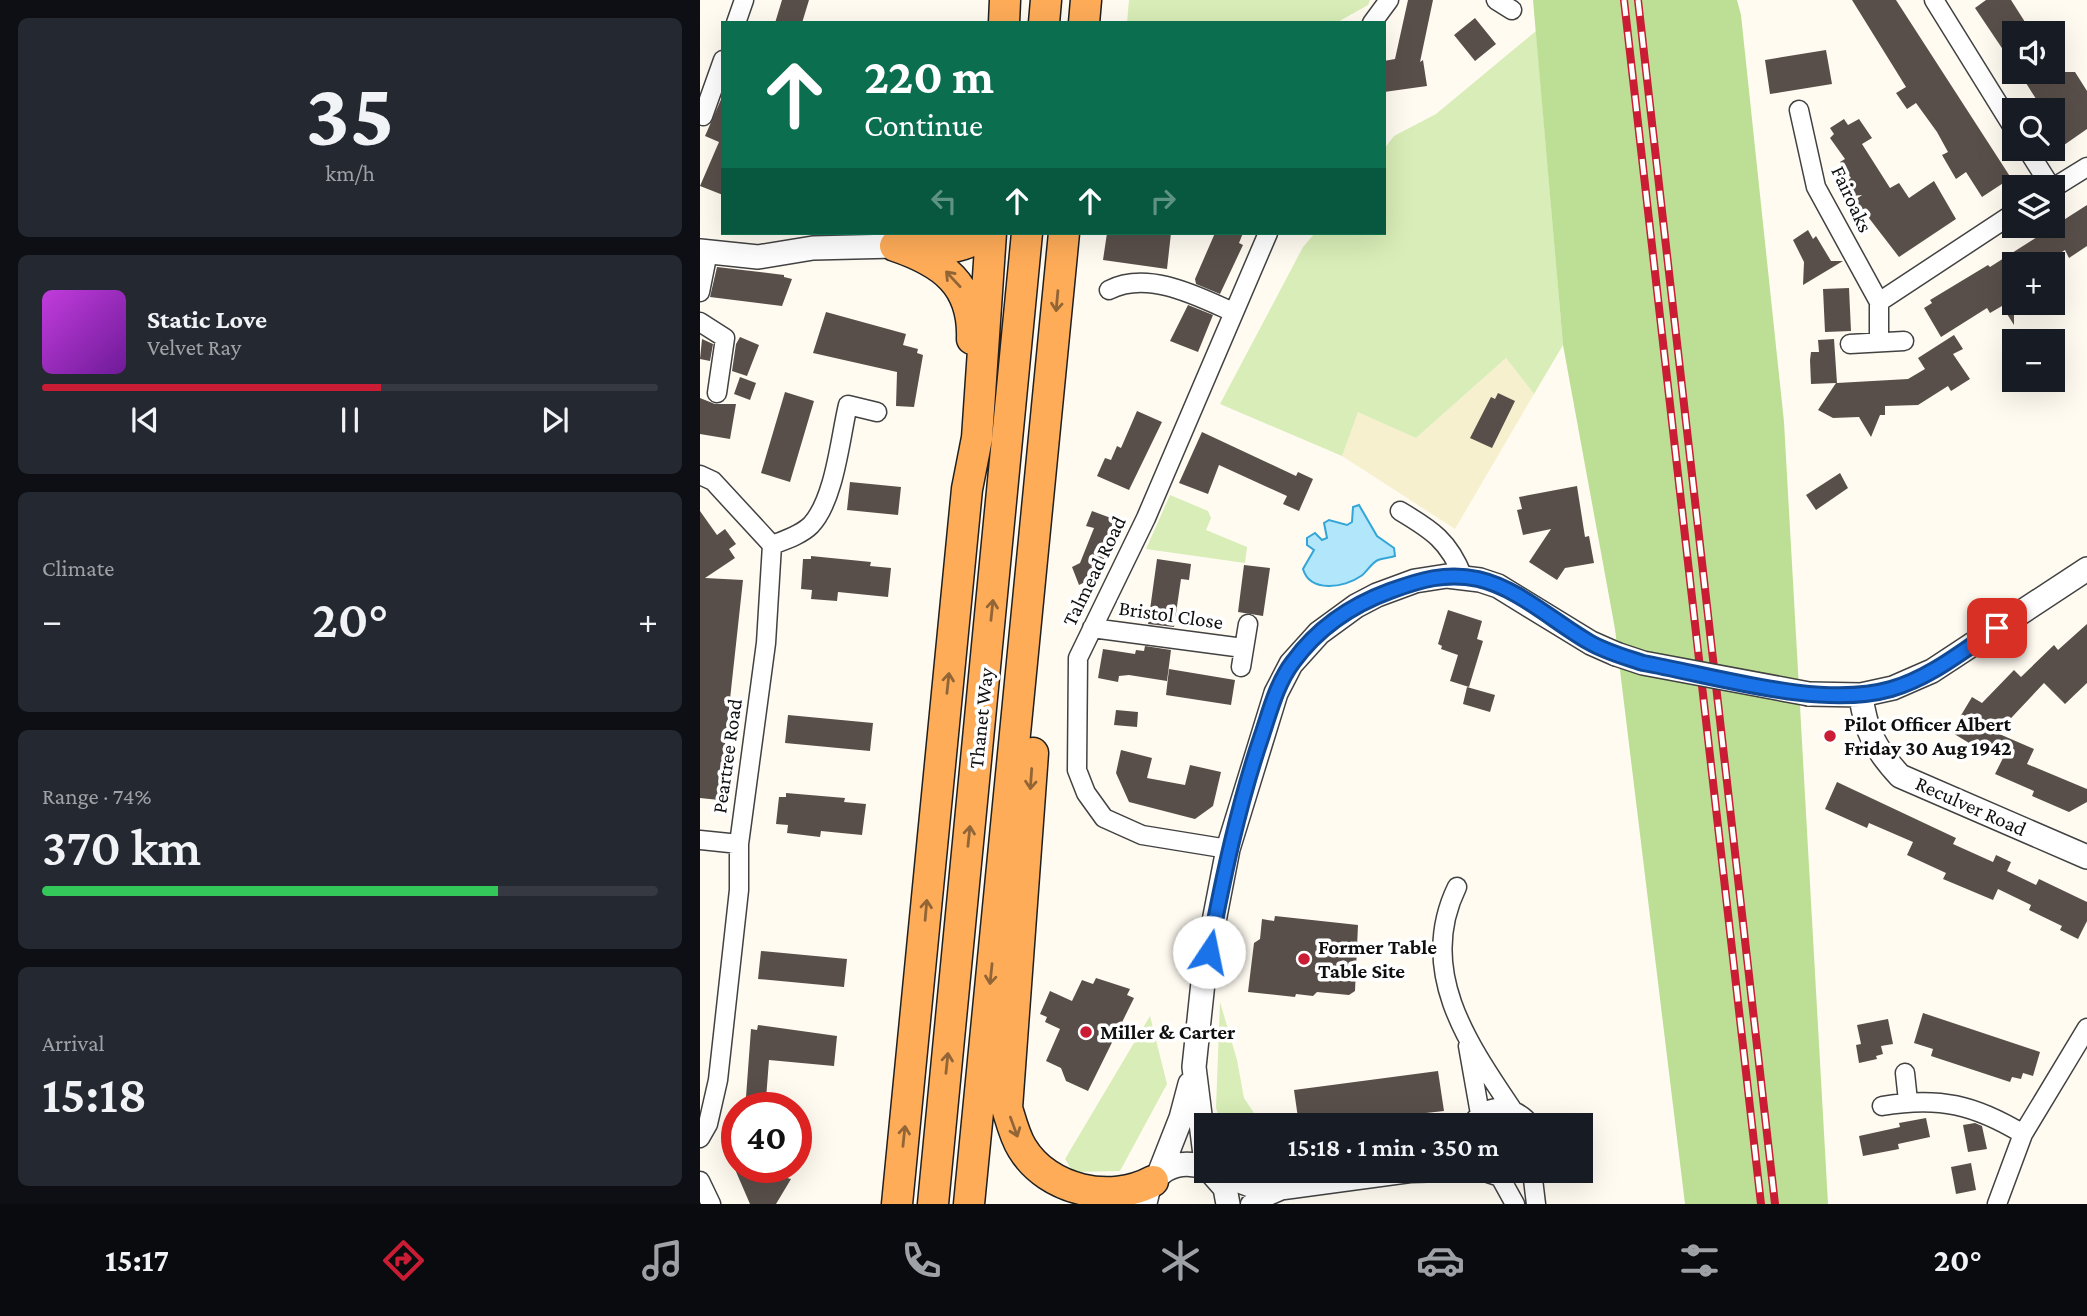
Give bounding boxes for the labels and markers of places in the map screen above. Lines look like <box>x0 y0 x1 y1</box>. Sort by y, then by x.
pin <box>1967 598 2027 658</box>
place label: Pilot Officer Albert Friday 30 Aug 1942 <box>1844 712 2012 760</box>
marker: Pilot Officer Albert Friday 30 Aug 1942 <box>1822 728 1838 744</box>
place label: Former Table Table Site <box>1318 935 1437 983</box>
marker: Former Table Table Site <box>1296 951 1312 967</box>
place label: Miller & Carter <box>1100 1020 1236 1044</box>
marker: Miller & Carter <box>1078 1024 1094 1040</box>

